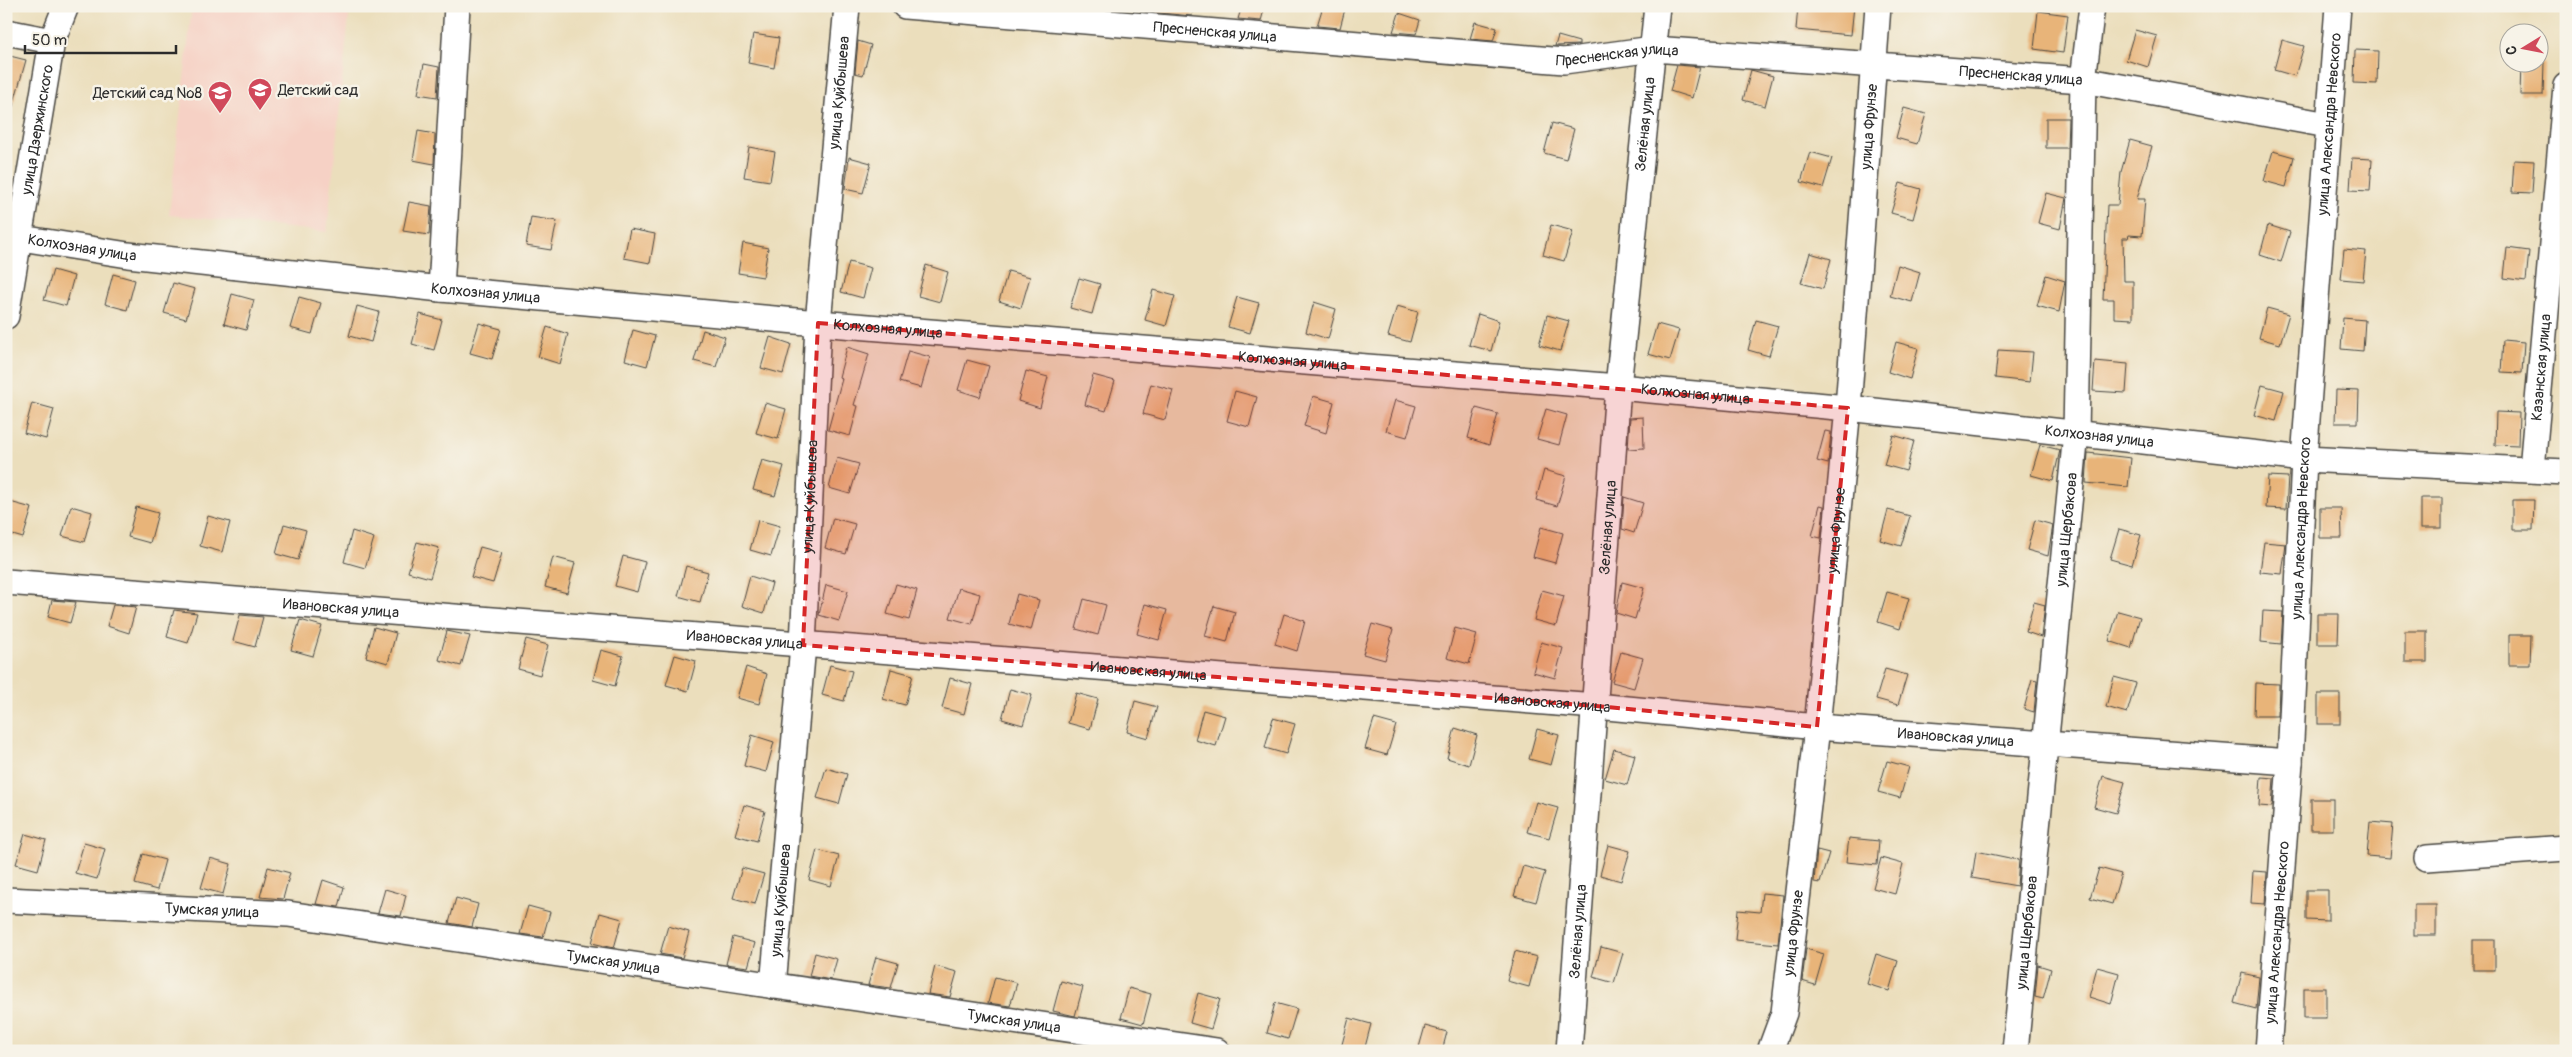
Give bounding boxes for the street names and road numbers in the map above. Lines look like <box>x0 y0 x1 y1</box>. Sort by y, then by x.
street label: Пресненская улица <box>1153 18 1277 47</box>
street label: улица Александра Невского <box>2313 32 2346 217</box>
street label: улица Куйбышева <box>825 35 854 151</box>
street label: Пресненская улица <box>1555 40 1679 71</box>
street label: Пресненская улица <box>1959 62 2083 90</box>
street label: улица Дзержинского <box>17 63 58 197</box>
street label: Зелёная улица <box>1631 76 1660 172</box>
street label: улица Фрунзе <box>1857 82 1882 171</box>
street label: Колхозная улица <box>27 230 137 266</box>
street label: Колхозная улица <box>430 279 541 308</box>
street label: Казанская улица <box>2527 313 2556 422</box>
street label: Колхозная улица <box>833 315 943 343</box>
street label: Колхозная улица <box>1237 348 1348 375</box>
street label: Колхозная улица <box>1640 380 1751 409</box>
street label: Колхозная улица <box>2044 421 2155 452</box>
street label: улица Александра Невского <box>2288 436 2316 621</box>
street label: улица Куйбышева <box>798 439 823 555</box>
street label: улица Щербакова <box>2052 472 2082 588</box>
street label: Зелёная улица <box>1595 480 1621 575</box>
street label: улица Фрунзе <box>1823 486 1850 575</box>
street label: Ивановская улица <box>282 595 400 623</box>
street label: Ивановская улица <box>686 626 803 654</box>
street label: Ивановская улица <box>1090 658 1207 686</box>
street label: Ивановская улица <box>1494 689 1611 717</box>
street label: Ивановская улица <box>1897 724 2015 752</box>
street label: улица Александра Невского <box>2261 841 2294 1025</box>
street label: улица Куйбышева <box>767 843 795 959</box>
street label: улица Щербакова <box>2012 875 2042 991</box>
street label: Зелёная улица <box>1565 883 1591 979</box>
street label: улица Фрунзе <box>1779 889 1808 978</box>
street label: Тумская улица <box>164 899 259 923</box>
street label: Тумская улица <box>565 946 661 979</box>
street label: Тумская улица <box>966 1005 1062 1038</box>

